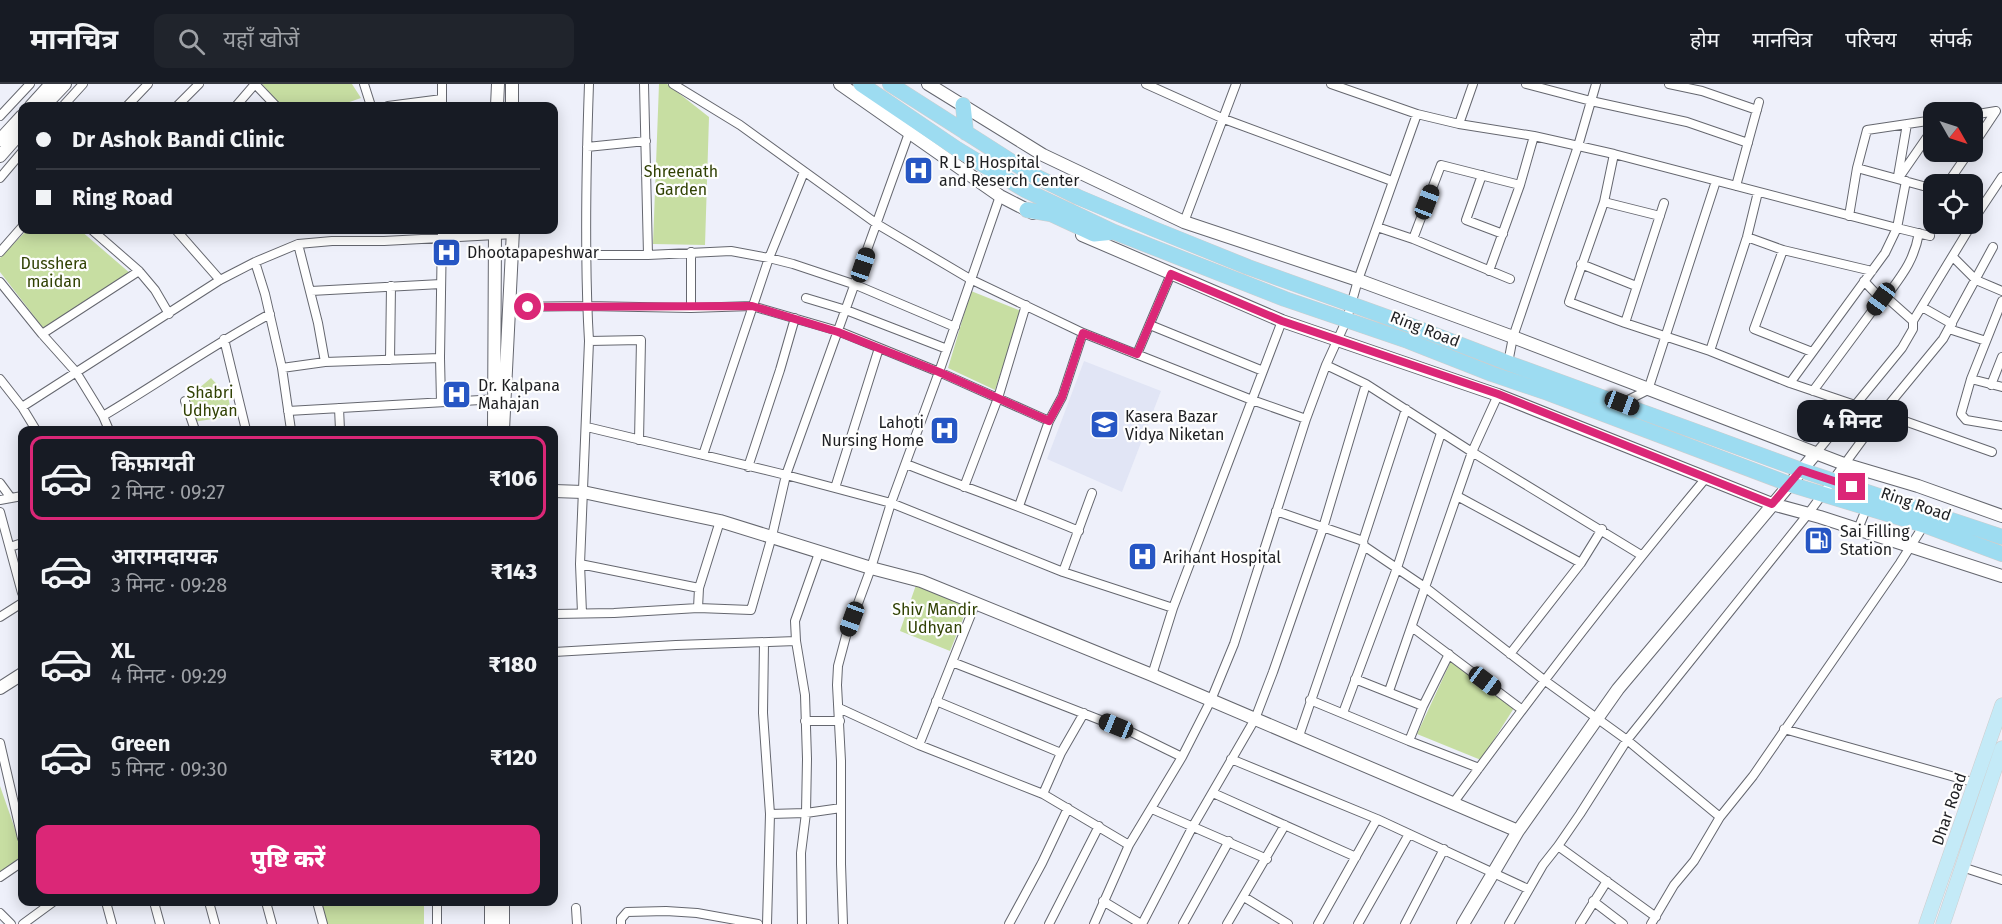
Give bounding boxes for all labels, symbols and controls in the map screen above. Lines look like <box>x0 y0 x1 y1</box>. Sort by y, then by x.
search box <box>154 14 574 68</box>
text: मानचित्र <box>30 23 118 56</box>
icon: search <box>175 25 208 58</box>
text: यहाँ खोजें <box>223 26 299 53</box>
text: होम <box>1690 27 1719 53</box>
text: मानचित्र <box>1752 27 1812 53</box>
text: परिचय <box>1845 27 1897 53</box>
text: संपर्क <box>1930 27 1972 53</box>
north arrow <box>1923 102 1983 162</box>
map controls <box>1923 102 1983 234</box>
text: Dr Ashok Bandi Clinic <box>72 126 284 153</box>
place label: R L B Hospital and Reserch Center <box>939 153 1080 190</box>
hospital icon: R L B Hospital and Reserch Center <box>902 155 934 187</box>
park label: Shreenath Garden <box>644 162 718 199</box>
button: locate <box>1923 174 1983 234</box>
car <box>1412 182 1442 222</box>
text: Ring Road <box>72 184 173 211</box>
hospital icon: Dhootapapeshwar <box>430 236 462 268</box>
place label: Dhootapapeshwar <box>467 243 600 262</box>
car <box>849 245 877 285</box>
park label: Dusshera maidan <box>21 254 87 291</box>
car <box>1863 279 1899 319</box>
route start <box>514 293 541 320</box>
street label: Ring Road <box>1388 307 1462 351</box>
place label: Dr. Kalpana Mahajan <box>478 376 560 413</box>
hospital icon: Dr. Kalpana Mahajan <box>441 378 473 410</box>
park label: Shabri Udhyan <box>182 383 238 420</box>
car <box>1602 388 1642 418</box>
callout: 4 मिनट <box>1796 400 1908 442</box>
place label: Kasera Bazar Vidya Niketan <box>1125 407 1225 444</box>
school or university icon: Kasera Bazar Vidya Niketan <box>1088 409 1120 441</box>
text: 4 मिनट <box>1823 409 1882 433</box>
place label: Lahoti Nursing Home <box>821 413 924 450</box>
hospital icon: Lahoti Nursing Home <box>929 415 961 447</box>
text: किफ़ायती <box>111 450 195 477</box>
icon: car <box>39 451 93 505</box>
text: ₹106 <box>489 465 537 492</box>
route end <box>1838 473 1865 500</box>
text: 2 मिनट · 09:27 <box>111 480 225 504</box>
street label: Ring Road <box>1878 483 1954 525</box>
place label: Sai Filling Station <box>1840 522 1910 559</box>
fuel station icon: Sai Filling Station <box>1803 524 1835 556</box>
hospital icon: Arihant Hospital <box>1126 541 1158 573</box>
text: आरामदायक <box>111 543 218 570</box>
icon: car <box>39 544 93 598</box>
place label: Arihant Hospital <box>1163 548 1281 567</box>
text: ₹143 <box>491 558 537 585</box>
text: 3 मिनट · 09:28 <box>111 573 227 597</box>
car <box>837 599 867 639</box>
park label: Shiv Mandir Udhyan <box>892 600 979 637</box>
icon: car <box>39 637 93 691</box>
text: XL <box>111 637 135 664</box>
text: ₹180 <box>489 651 537 678</box>
car <box>1465 663 1505 699</box>
text: 4 मिनट · 09:29 <box>111 664 227 688</box>
car <box>1096 711 1136 741</box>
icon: car <box>39 730 93 784</box>
text: Green <box>111 730 170 757</box>
text: ₹120 <box>490 744 537 771</box>
text: 5 मिनट · 09:30 <box>111 757 228 781</box>
street label: Dhar Road <box>1928 770 1970 848</box>
button: पुष्टि करें <box>36 825 540 894</box>

